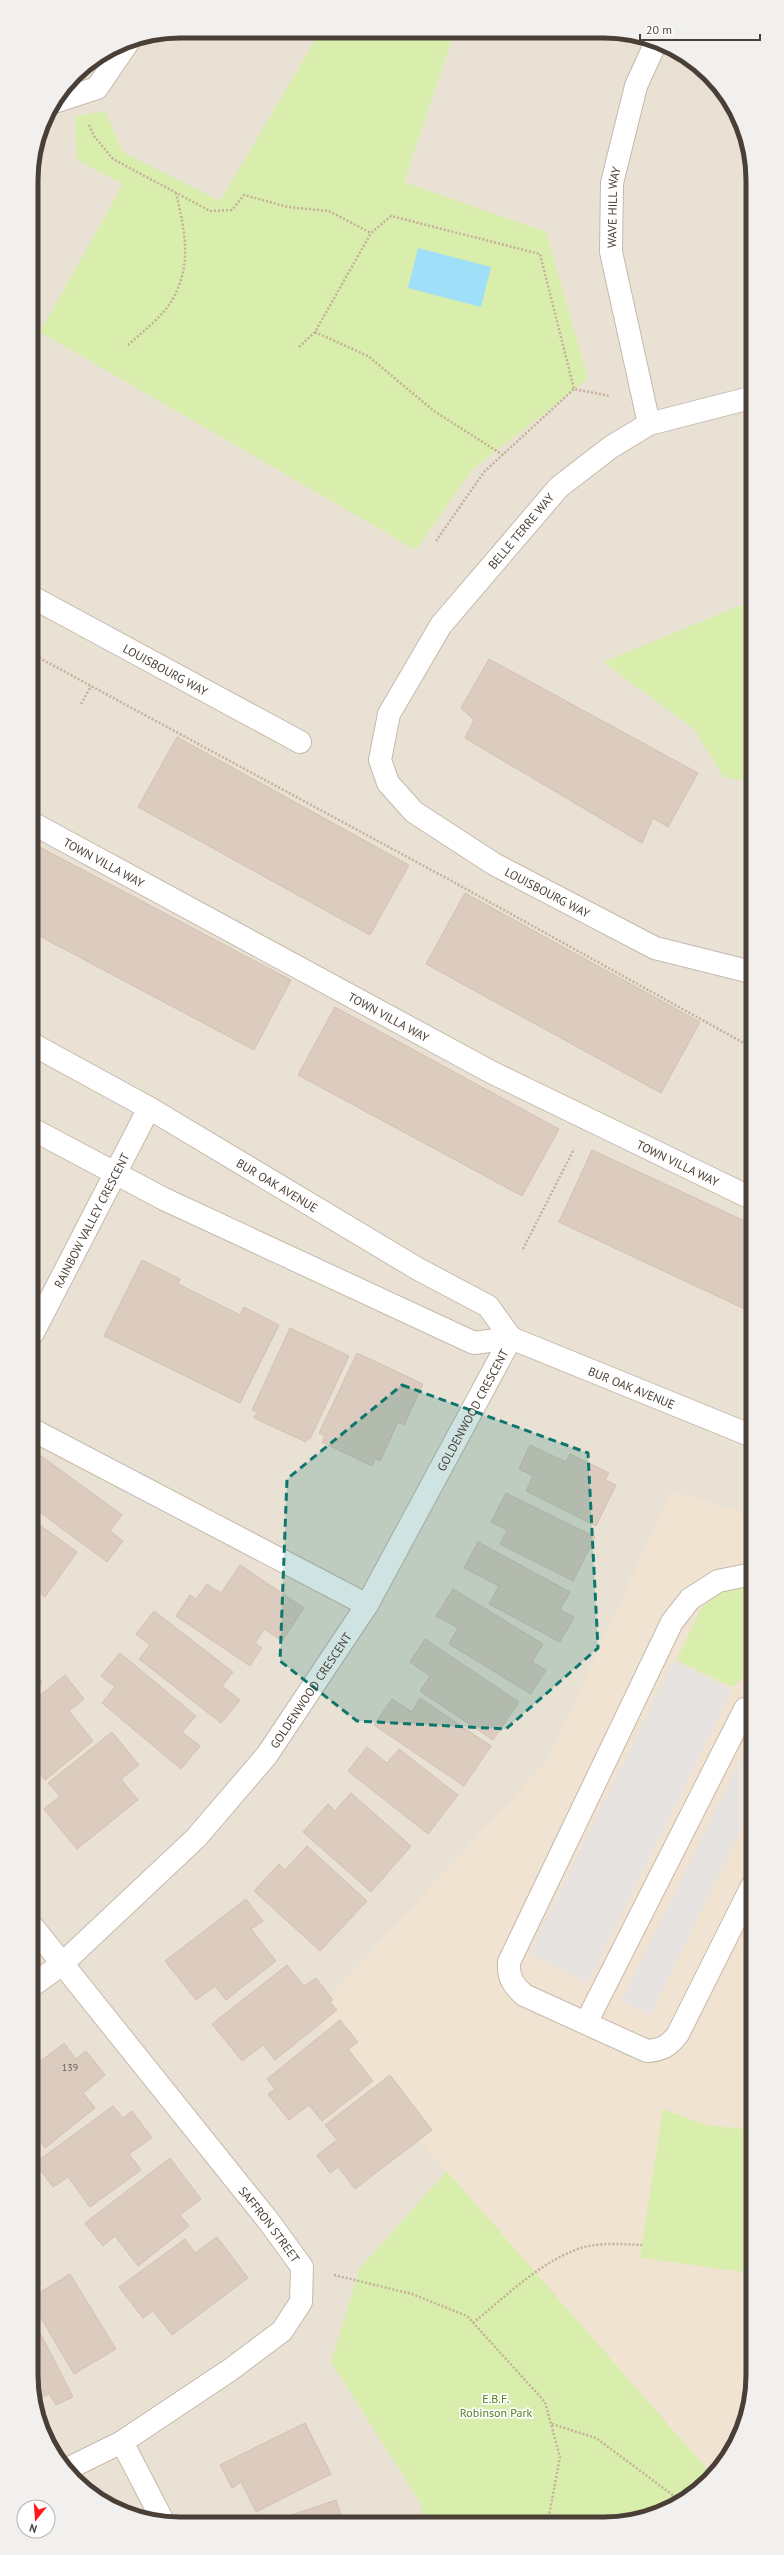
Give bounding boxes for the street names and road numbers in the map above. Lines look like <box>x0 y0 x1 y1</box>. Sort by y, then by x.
street label: WAVE HILL WAY <box>604 165 623 248</box>
street label: BELLE TERRE WAY <box>485 490 557 572</box>
street label: LOUISBOURG WAY <box>121 640 211 698</box>
street label: TOWN VILLA WAY <box>61 834 147 890</box>
street label: LOUISBOURG WAY <box>502 864 593 920</box>
street label: TOWN VILLA WAY <box>346 989 432 1045</box>
street label: TOWN VILLA WAY <box>634 1136 722 1189</box>
street label: RAINBOW VALLEY CRESCENT <box>50 1150 132 1290</box>
street label: BUR OAK AVENUE <box>234 1155 321 1215</box>
street label: GOLDENWOOD CRESCENT <box>433 1346 511 1473</box>
street label: BUR OAK AVENUE <box>586 1363 677 1411</box>
street label: GOLDENWOOD CRESCENT <box>266 1629 354 1751</box>
street label: SAFFRON STREET <box>236 2183 304 2265</box>

